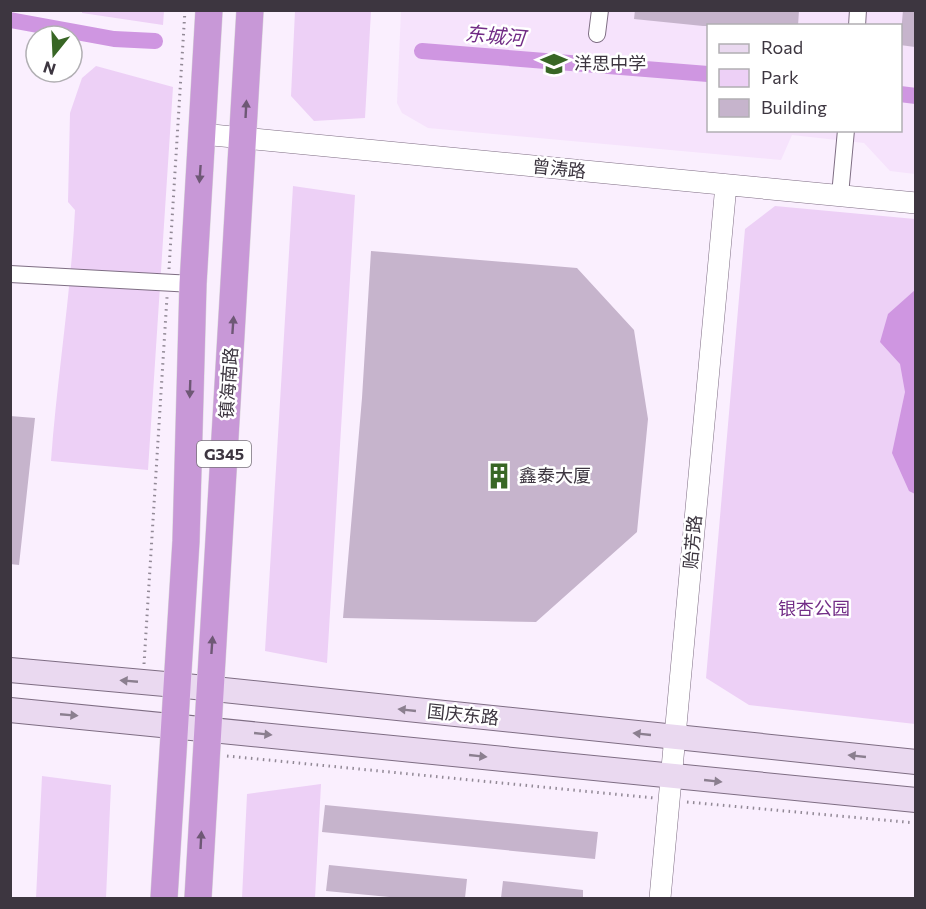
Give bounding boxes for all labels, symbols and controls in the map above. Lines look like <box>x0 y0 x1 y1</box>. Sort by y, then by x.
water label: 东城河 <box>464 20 530 50</box>
north arrow <box>24 24 84 84</box>
legend <box>707 24 902 132</box>
text: Road <box>761 36 803 58</box>
school or university icon: 洋思中学 <box>539 49 569 79</box>
place label: 洋思中学 <box>574 52 646 74</box>
text: N <box>41 58 58 80</box>
text: Park <box>761 66 799 88</box>
text: Building <box>761 96 827 118</box>
one-way arrow <box>241 100 250 119</box>
street label: 曾涛路 <box>531 154 587 182</box>
one-way arrow <box>195 164 205 183</box>
one-way arrow <box>228 316 237 335</box>
street label: 镇海南路 <box>215 346 241 420</box>
one-way arrow <box>185 380 195 399</box>
road number: G345 <box>197 441 251 467</box>
building icon: 鑫泰大厦 <box>484 461 514 491</box>
place label: 鑫泰大厦 <box>519 464 591 486</box>
street label: 贻芳路 <box>679 514 705 570</box>
park label: 银杏公园 <box>778 597 850 619</box>
one-way arrow <box>208 636 217 655</box>
one-way arrow <box>120 676 139 686</box>
street label: 国庆东路 <box>426 699 500 729</box>
one-way arrow <box>397 705 416 715</box>
one-way arrow <box>59 710 78 720</box>
one-way arrow <box>253 729 272 739</box>
one-way arrow <box>633 729 652 739</box>
one-way arrow <box>468 751 487 761</box>
one-way arrow <box>848 751 867 761</box>
one-way arrow <box>704 776 723 786</box>
one-way arrow <box>197 831 206 850</box>

